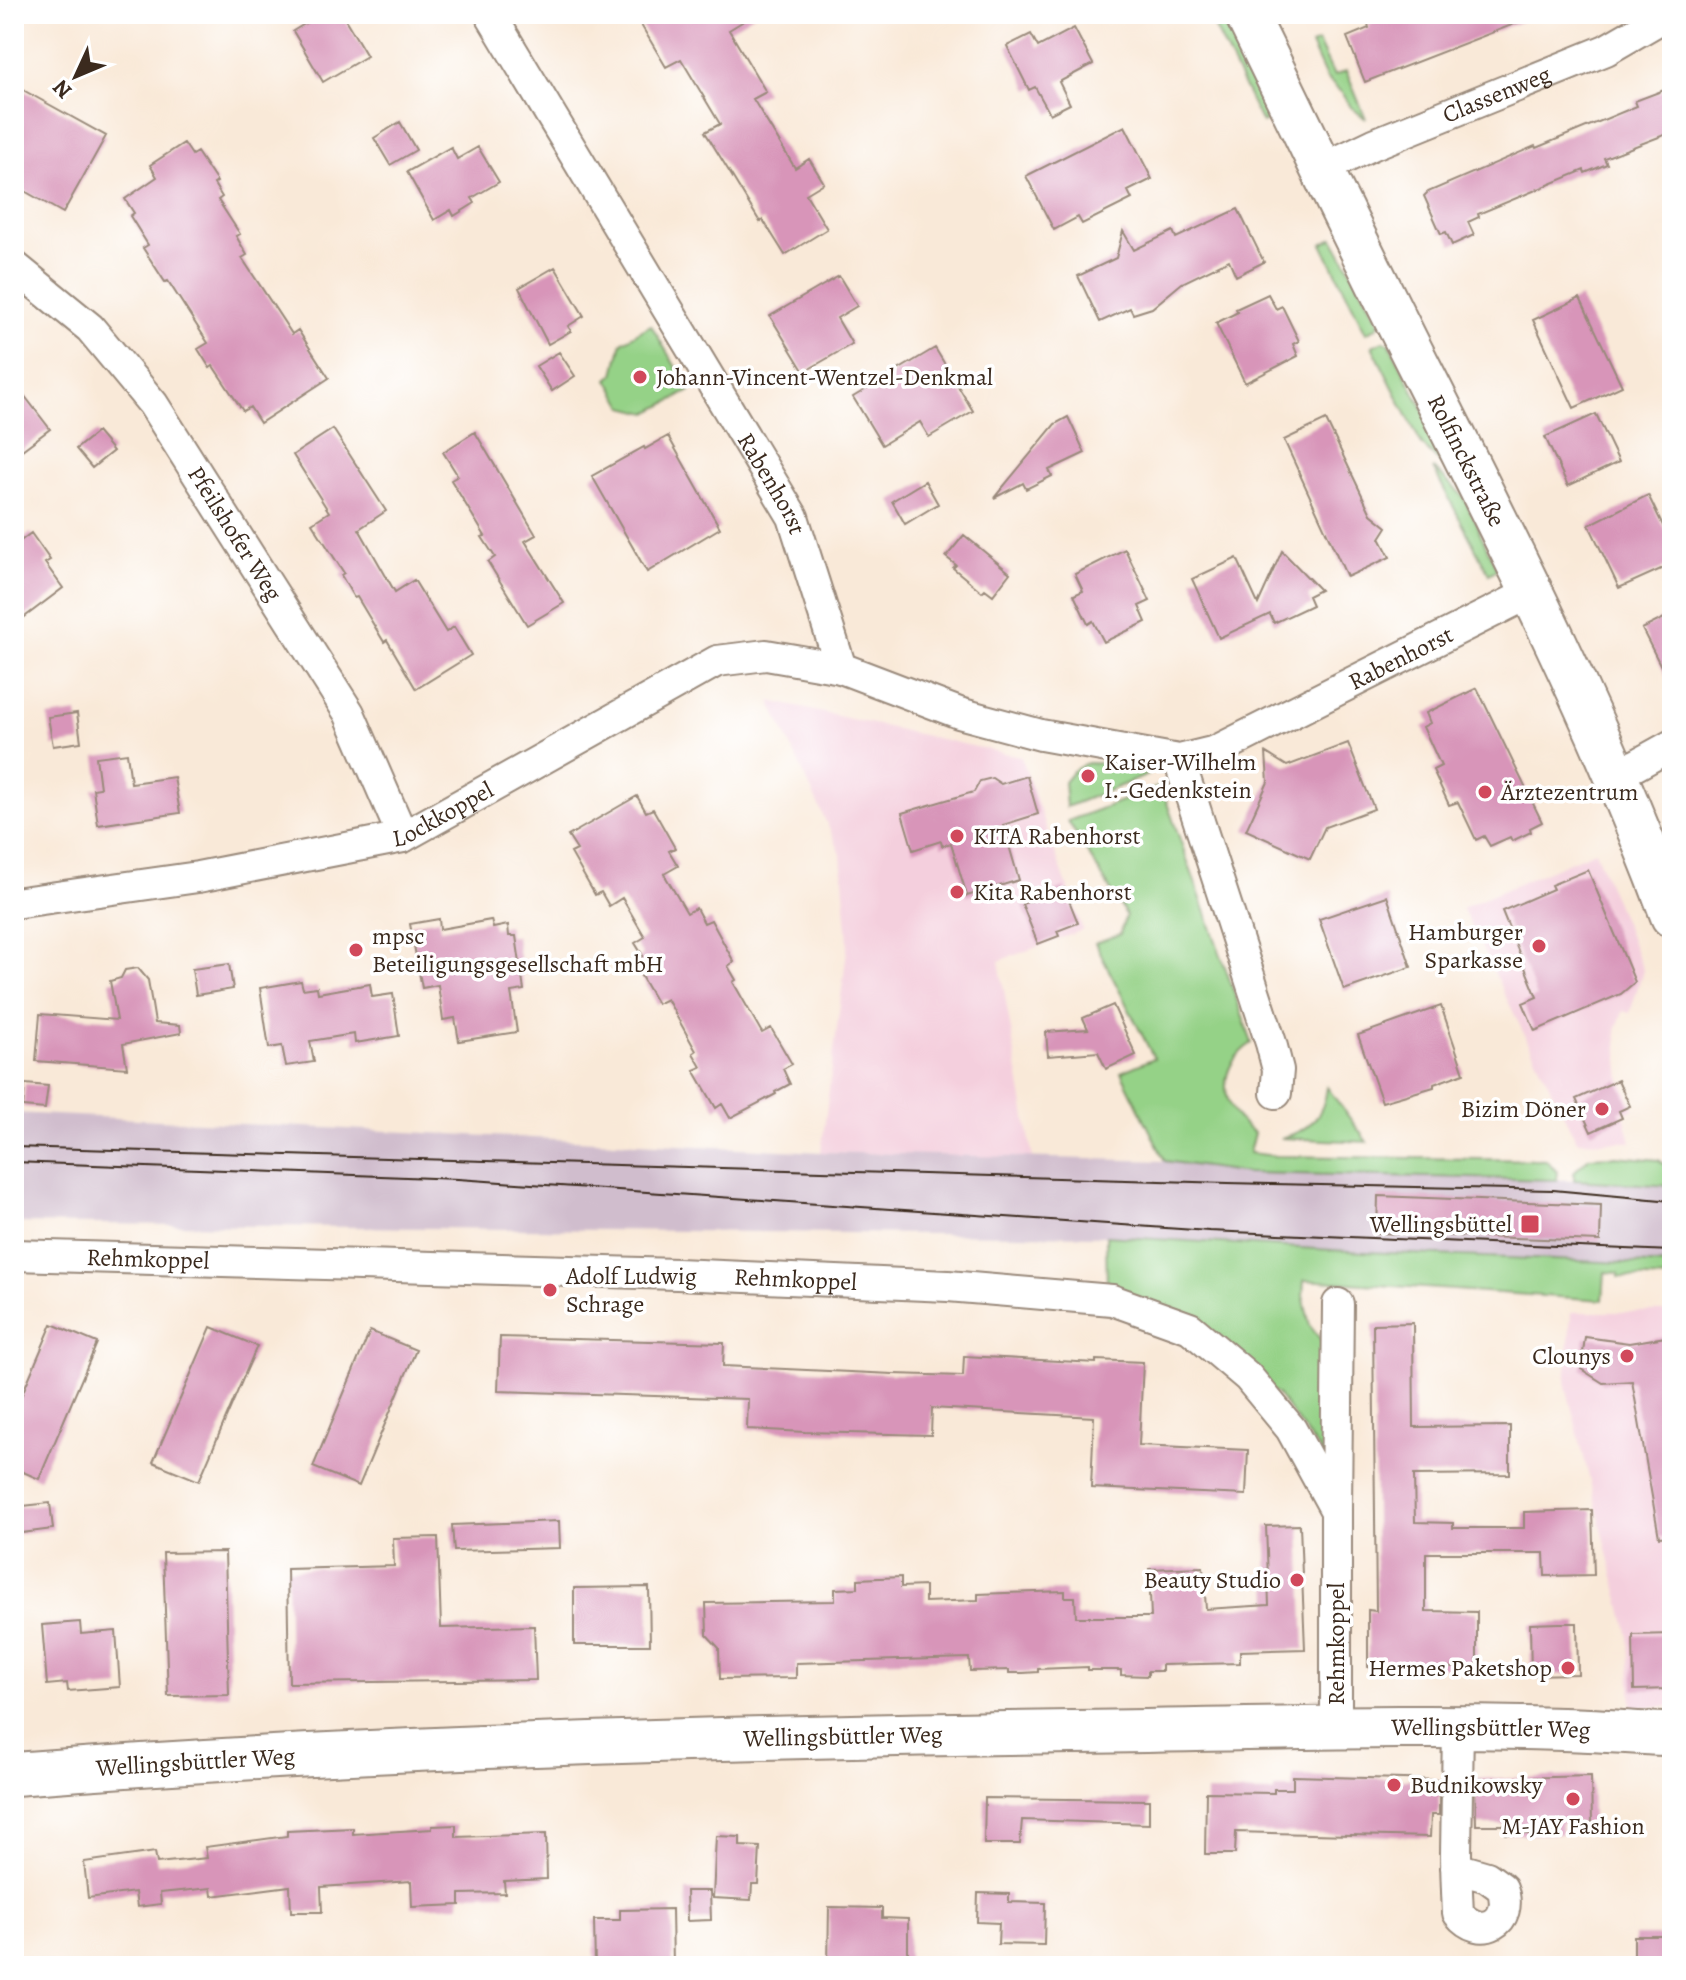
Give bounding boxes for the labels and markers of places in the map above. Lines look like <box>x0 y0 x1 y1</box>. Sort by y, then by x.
place label: Johann-Vincent-Wentzel-Denkmal <box>656 361 993 393</box>
marker: Johann-Vincent-Wentzel-Denkmal <box>631 368 649 386</box>
place label: Kaiser-Wilhelm I.-Gedenkstein <box>1104 746 1257 806</box>
marker: Kaiser-Wilhelm I.-Gedenkstein <box>1079 767 1097 785</box>
place label: Ärztezentrum <box>1500 776 1638 808</box>
marker: Ärztezentrum <box>1476 783 1494 801</box>
place label: KITA Rabenhorst <box>973 820 1141 852</box>
marker: KITA Rabenhorst <box>948 827 966 845</box>
place label: Kita Rabenhorst <box>973 876 1132 908</box>
marker: Kita Rabenhorst <box>948 883 966 901</box>
place label: Hamburger Sparkasse <box>1408 916 1523 976</box>
place label: mpsc Beteiligungsgesellschaft mbH <box>372 920 664 980</box>
marker: Hamburger Sparkasse <box>1530 937 1548 955</box>
marker: mpsc Beteiligungsgesellschaft mbH <box>347 941 365 959</box>
place label: Bizim Döner <box>1461 1093 1586 1125</box>
marker: Bizim Döner <box>1593 1100 1611 1118</box>
place label: Wellingsbüttel <box>1369 1208 1512 1240</box>
marker: Wellingsbüttel <box>1519 1213 1541 1235</box>
place label: Adolf Ludwig Schrage <box>565 1260 697 1320</box>
marker: Adolf Ludwig Schrage <box>541 1281 559 1299</box>
place label: Clounys <box>1532 1340 1611 1372</box>
marker: Clounys <box>1618 1347 1636 1365</box>
place label: Beauty Studio <box>1143 1564 1281 1596</box>
marker: Beauty Studio <box>1288 1571 1306 1589</box>
place label: Hermes Paketshop <box>1368 1652 1552 1684</box>
marker: Hermes Paketshop <box>1559 1659 1577 1677</box>
place label: Budnikowsky <box>1410 1769 1543 1801</box>
marker: Budnikowsky <box>1385 1776 1403 1794</box>
marker: M-JAY Fashion <box>1564 1790 1582 1808</box>
place label: M-JAY Fashion <box>1501 1810 1645 1842</box>

